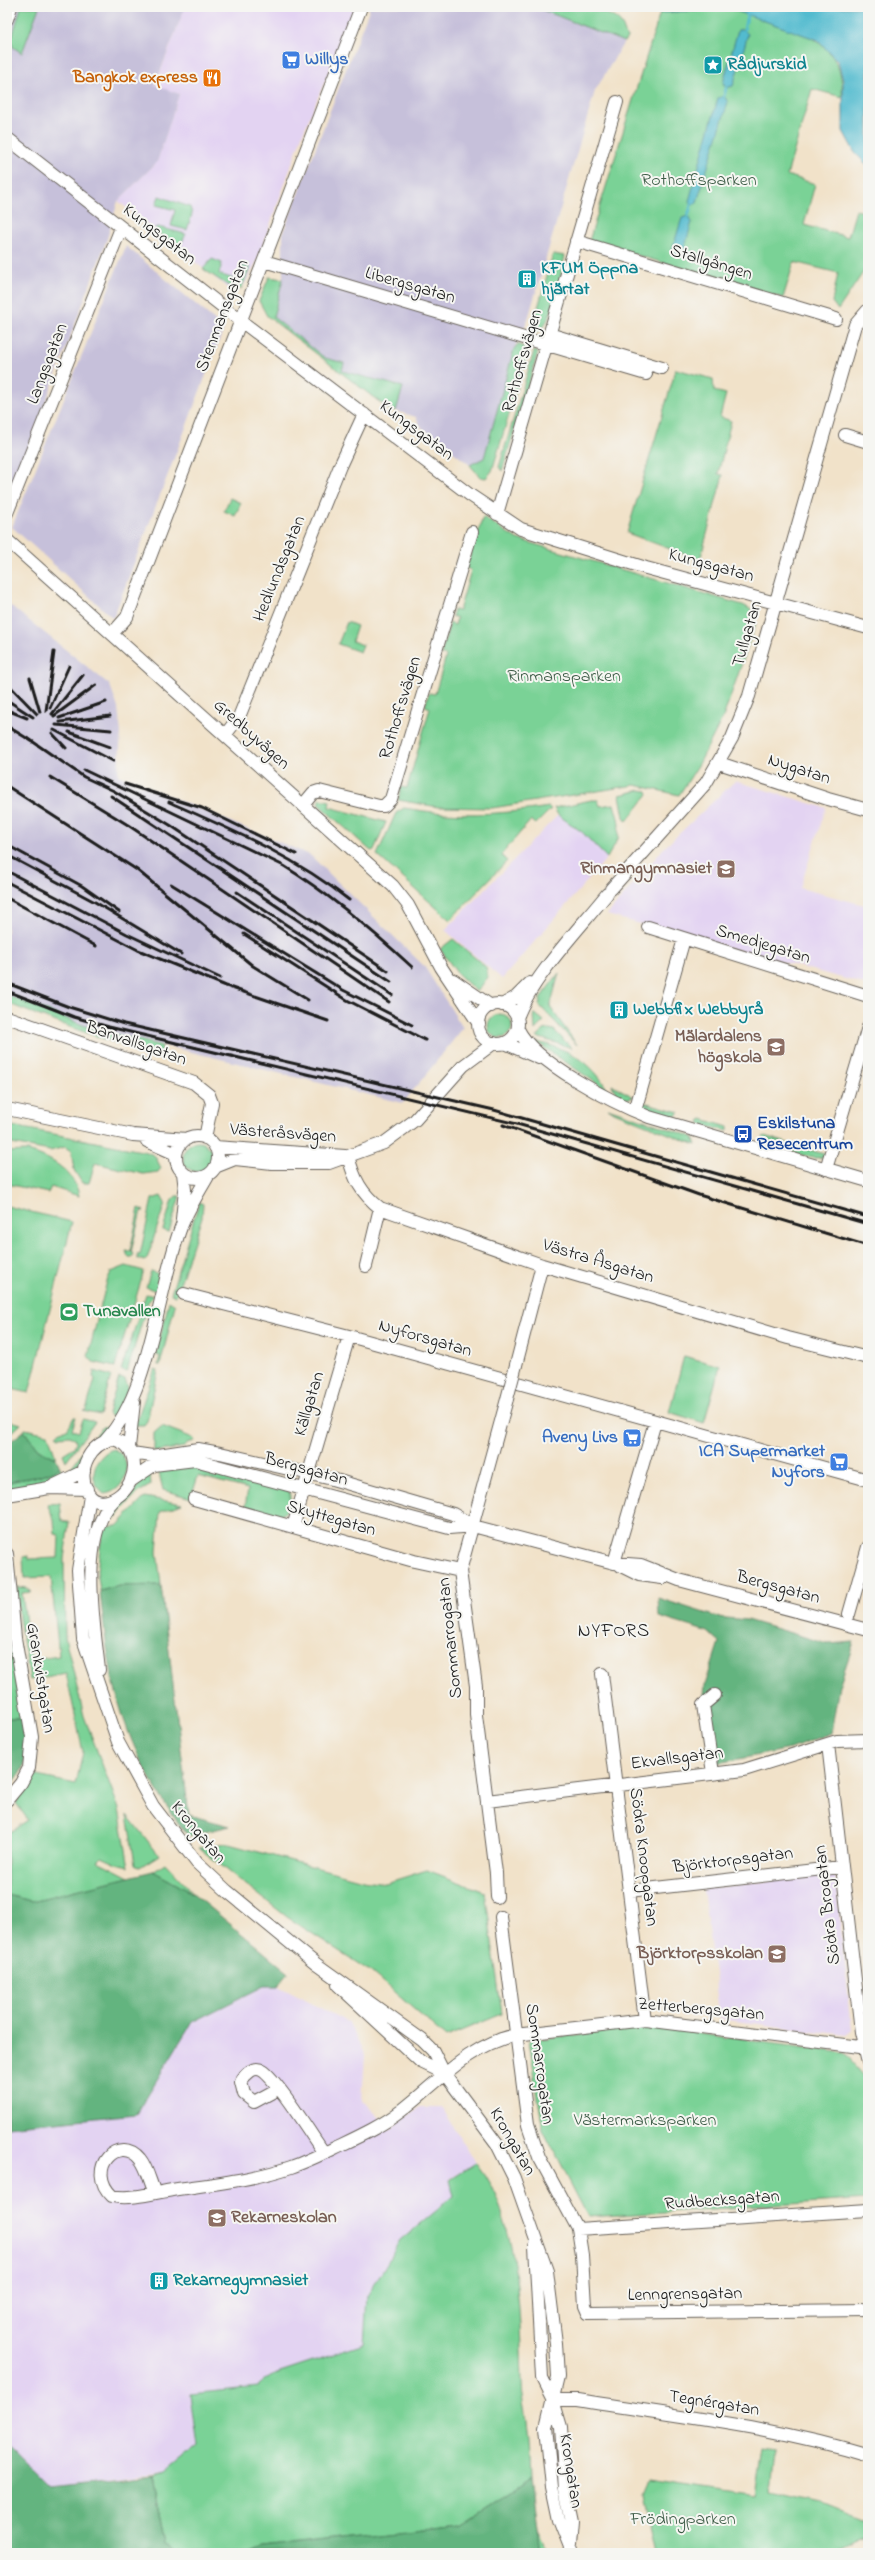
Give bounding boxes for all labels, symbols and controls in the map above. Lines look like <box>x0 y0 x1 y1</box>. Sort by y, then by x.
place label: Willys <box>305 47 348 74</box>
supermarket icon: Willys <box>280 49 302 71</box>
place label: Rådjurskid <box>727 52 807 78</box>
place icon: Rådjurskid <box>702 54 724 76</box>
place label: Bangkok express <box>72 65 198 92</box>
restaurant icon: Bangkok express <box>201 67 223 89</box>
park label: Rothoffsparken <box>641 168 757 194</box>
street label: Kungsgatan <box>116 198 202 273</box>
street label: Stallgången <box>666 238 756 289</box>
street label: Stenmansgatan <box>190 256 257 376</box>
place label: KFUM Öppna hjärtat <box>541 256 638 303</box>
street label: Libergsgatan <box>362 261 458 312</box>
building icon: KFUM Öppna hjärtat <box>516 268 538 290</box>
street label: Rothoffsvägen <box>496 306 551 416</box>
street label: Langsgatan <box>21 320 76 409</box>
street label: Kungsgatan <box>373 394 459 469</box>
street label: Hedlundsgatan <box>247 512 314 626</box>
street label: Kungsgatan <box>665 542 757 591</box>
street label: Tullgatan <box>726 598 771 671</box>
street label: Rothoffsvägen <box>373 653 430 763</box>
park label: Rinmansparken <box>507 664 621 690</box>
street label: Gredbyvägen <box>206 693 295 777</box>
street label: Nygatan <box>764 748 834 793</box>
place label: Rinmangymnasiet <box>580 856 713 883</box>
school or university icon: Rinmangymnasiet <box>715 858 737 880</box>
street label: Smedjegatan <box>712 918 814 973</box>
place label: Webbfix Webbyrå <box>633 997 764 1024</box>
building icon: Webbfix Webbyrå <box>608 999 630 1021</box>
street label: Banvallsgatan <box>81 1014 190 1074</box>
place label: Mälardalens högskola <box>675 1024 762 1072</box>
school or university icon: Mälardalens högskola <box>765 1036 787 1058</box>
place label: Eskilstuna Resecentrum <box>757 1111 853 1158</box>
street label: Västeråsvägen <box>228 1117 337 1152</box>
bus stop icon: Eskilstuna Resecentrum <box>732 1123 754 1145</box>
street label: Västra Åsgatan <box>538 1232 657 1292</box>
place label: Tunavallen <box>83 1299 161 1325</box>
sports icon: Tunavallen <box>58 1301 80 1323</box>
street label: Nyforsgatan <box>375 1313 475 1366</box>
street label: Källgatan <box>288 1368 333 1440</box>
place label: Aveny Livs <box>542 1425 618 1452</box>
supermarket icon: Aveny Livs <box>621 1427 643 1449</box>
place label: ICA Supermarket Nyfors <box>699 1439 826 1487</box>
street label: Bergsgatan <box>260 1446 351 1495</box>
supermarket icon: ICA Supermarket Nyfors <box>828 1451 850 1473</box>
street label: Skyttegatan <box>283 1494 379 1545</box>
street label: Bergsgatan <box>732 1564 823 1613</box>
street label: Sommarrogatan <box>432 1576 471 1700</box>
district label: NYFORS <box>578 1618 650 1645</box>
street label: Grankvistgatan <box>17 1621 62 1735</box>
street label: Ekvallsgatan <box>629 1740 725 1779</box>
street label: Södra Knoopgatan <box>621 1786 664 1928</box>
street label: Krongatan <box>163 1796 232 1871</box>
street label: Björktorpsgatan <box>670 1841 795 1882</box>
street label: Södra Brogatan <box>808 1843 849 1966</box>
place label: Björktorpsskolan <box>636 1941 763 1967</box>
school or university icon: Björktorpsskolan <box>766 1943 788 1965</box>
street label: Zetterbergsgatan <box>637 1992 765 2029</box>
street label: Sommarrogatan <box>517 2002 560 2126</box>
street label: Krongatan <box>481 2103 542 2182</box>
park label: Västermarksparken <box>573 2108 716 2134</box>
street label: Rudbecksgatan <box>664 2184 781 2219</box>
place label: Rekarneskolan <box>231 2205 337 2231</box>
school or university icon: Rekarneskolan <box>206 2207 228 2229</box>
place label: Rekarnegymnasiet <box>173 2268 309 2295</box>
building icon: Rekarnegymnasiet <box>148 2270 170 2292</box>
street label: Lenngrensgatan <box>627 2281 743 2310</box>
street label: Tegnérgatan <box>667 2384 761 2425</box>
street label: Krongatan <box>550 2432 589 2510</box>
park label: Frödingparken <box>629 2507 736 2534</box>

